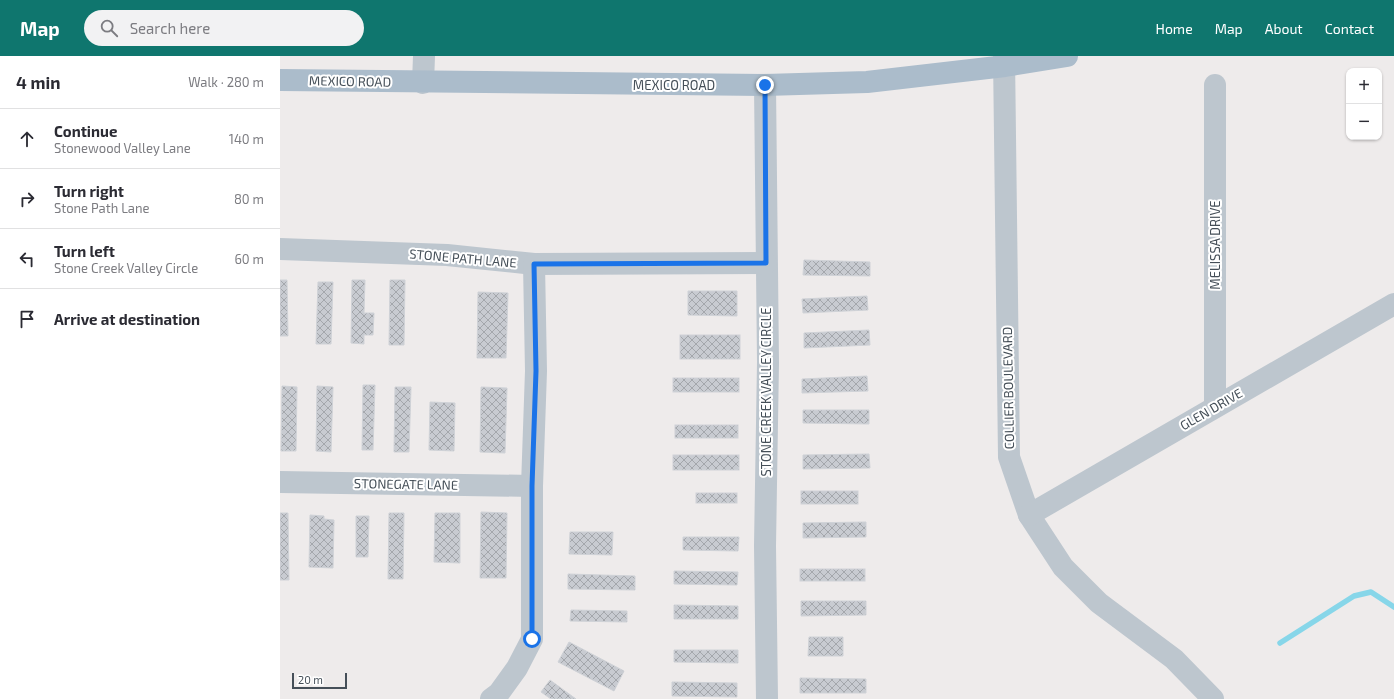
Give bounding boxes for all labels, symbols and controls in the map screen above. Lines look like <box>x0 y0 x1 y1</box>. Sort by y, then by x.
search box <box>84 10 364 46</box>
text: Map <box>20 17 60 40</box>
icon: search <box>98 17 120 39</box>
text: Search here <box>130 19 210 37</box>
text: Home <box>1156 20 1193 37</box>
text: Map <box>1215 20 1243 37</box>
text: About <box>1265 20 1303 37</box>
text: Contact <box>1325 20 1374 37</box>
map controls <box>1346 68 1382 140</box>
button: + <box>1346 68 1382 104</box>
text: 4 min <box>16 72 60 92</box>
street label: MEXICO ROAD <box>309 72 391 90</box>
text: Walk · 280 m <box>188 74 264 90</box>
route end <box>756 76 774 94</box>
street label: MEXICO ROAD <box>633 77 715 93</box>
button: − <box>1346 104 1382 140</box>
text: Continue <box>54 122 117 140</box>
icon: ahead <box>16 128 38 150</box>
text: 140 m <box>229 131 264 147</box>
text: Stonewood Valley Lane <box>54 140 191 156</box>
text: Turn right <box>54 182 124 200</box>
icon: right <box>16 188 38 210</box>
text: 80 m <box>234 191 264 207</box>
text: Stone Path Lane <box>54 200 150 216</box>
street label: MELISSA DRIVE <box>1207 200 1223 290</box>
text: Turn left <box>54 242 115 260</box>
street label: STONE PATH LANE <box>409 245 517 271</box>
icon: left <box>16 248 38 270</box>
text: 60 m <box>234 251 264 267</box>
text: Stone Creek Valley Circle <box>54 260 198 276</box>
street label: STONE CREEK VALLEY CIRCLE <box>758 307 774 477</box>
icon: arrive <box>16 308 38 330</box>
text: Arrive at destination <box>54 310 200 328</box>
street label: COLLIER BOULEVARD <box>999 327 1017 449</box>
street label: GLEN DRIVE <box>1177 385 1245 433</box>
street label: STONEGATE LANE <box>354 475 458 493</box>
route start <box>523 630 541 648</box>
scale bar <box>292 671 347 690</box>
text: 20 m <box>298 673 323 686</box>

